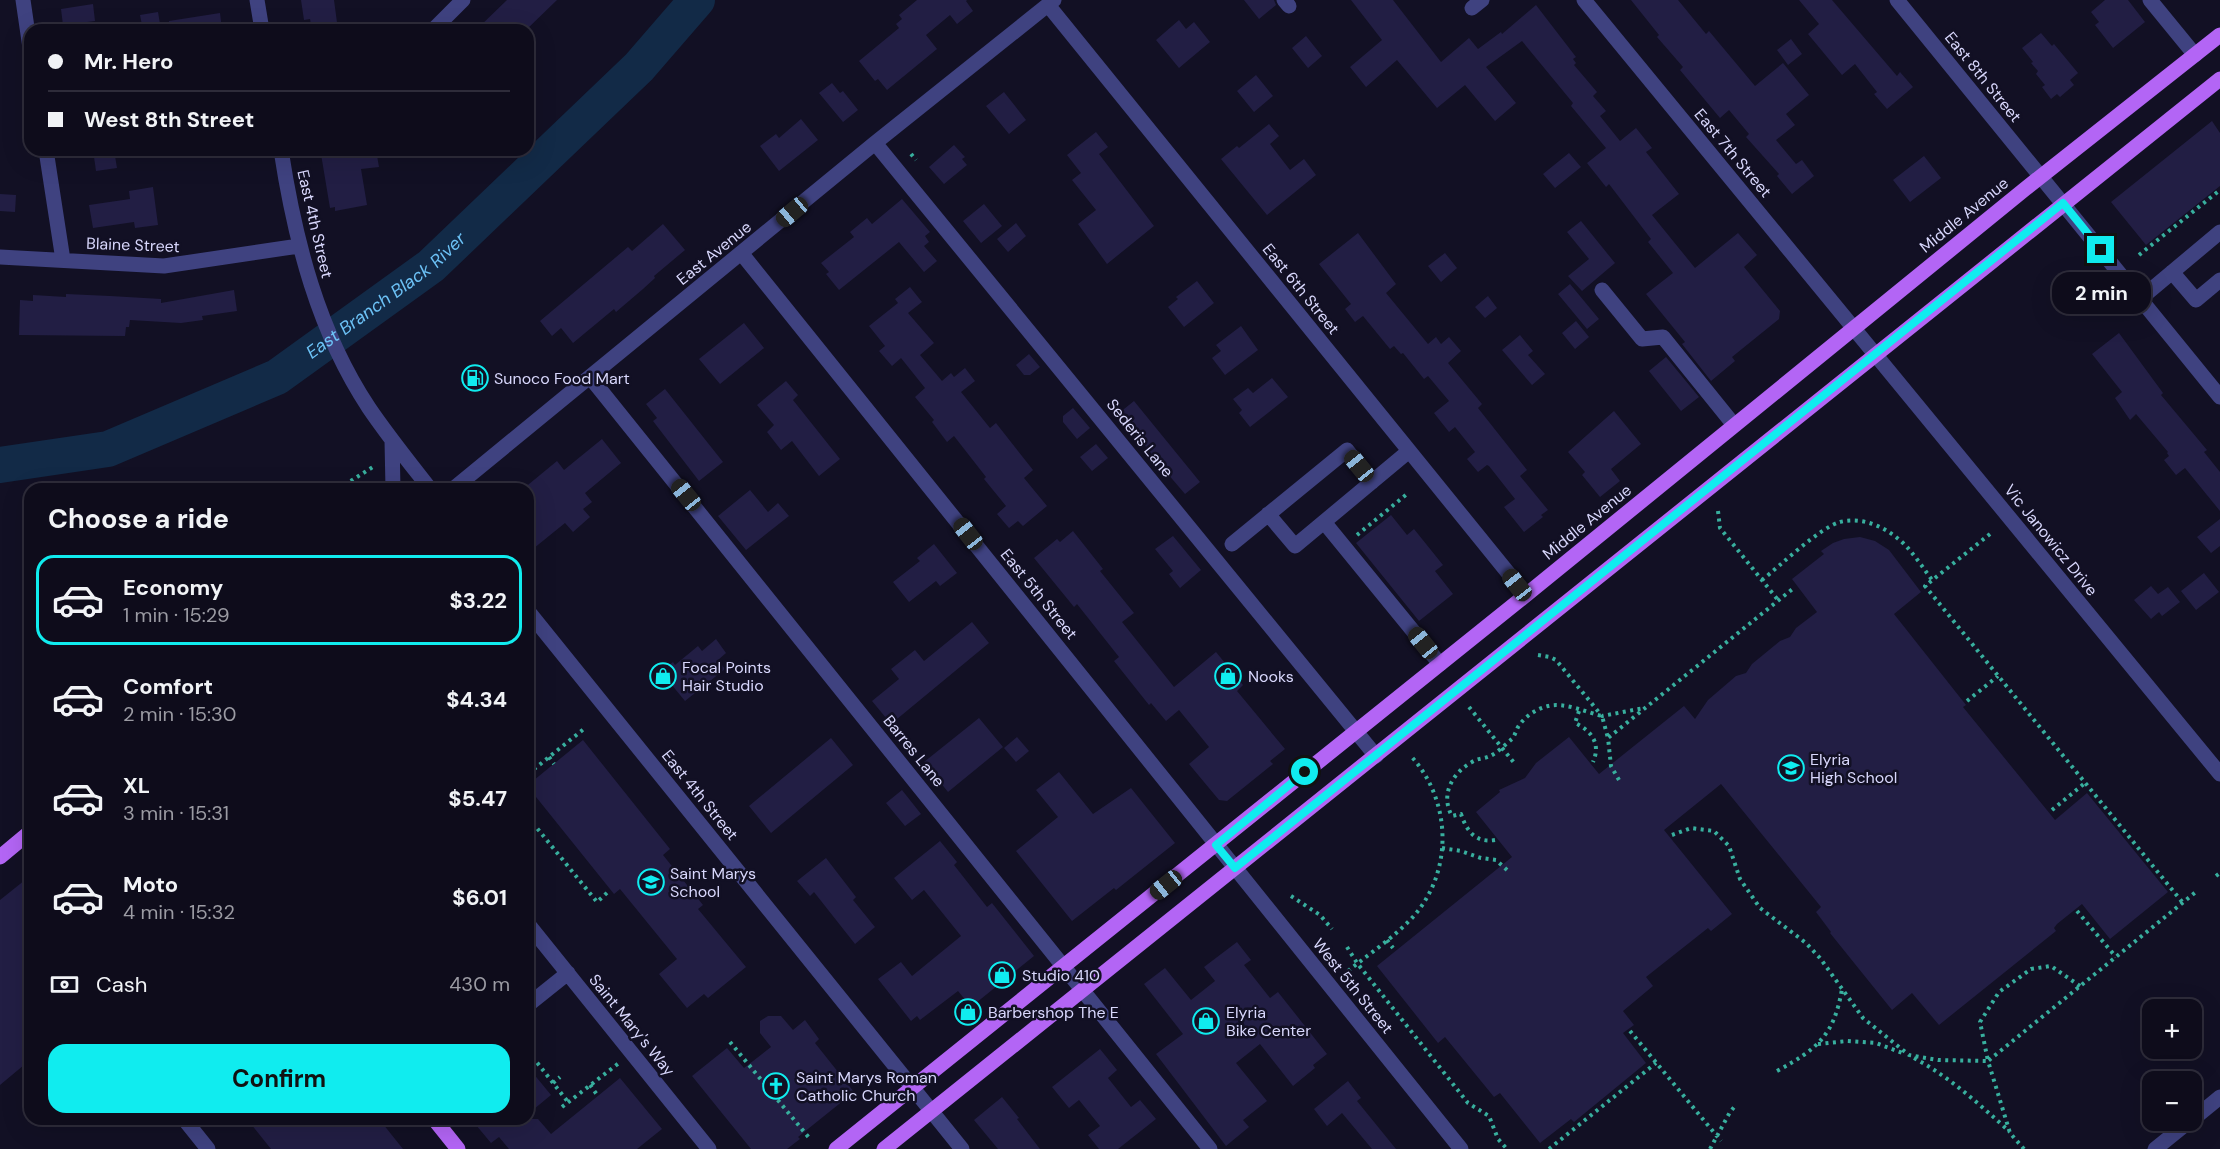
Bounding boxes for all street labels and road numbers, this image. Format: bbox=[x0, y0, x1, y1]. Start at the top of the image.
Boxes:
street label: East 8th Street bbox=[1940, 27, 2026, 127]
street label: East 7th Street bbox=[1690, 104, 1776, 202]
street label: East 4th Street bbox=[292, 168, 338, 280]
street label: Middle Avenue bbox=[1915, 173, 2013, 257]
street label: East Avenue bbox=[672, 216, 756, 290]
street label: Blaine Street bbox=[86, 233, 180, 257]
street label: East 6th Street bbox=[1258, 239, 1344, 339]
street label: Sederis Lane bbox=[1102, 394, 1178, 482]
street label: Middle Avenue bbox=[1538, 480, 1636, 564]
street label: Vic Janowicz Drive bbox=[2000, 480, 2102, 600]
street label: East 5th Street bbox=[996, 544, 1082, 644]
street label: Barres Lane bbox=[879, 711, 949, 791]
street label: East 4th Street bbox=[657, 745, 743, 845]
street label: West 5th Street bbox=[1308, 934, 1398, 1038]
street label: Saint Mary's Way bbox=[584, 970, 680, 1080]

